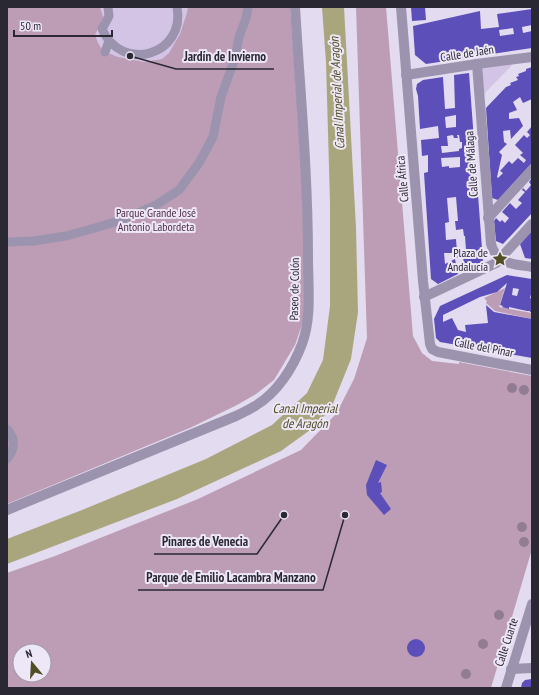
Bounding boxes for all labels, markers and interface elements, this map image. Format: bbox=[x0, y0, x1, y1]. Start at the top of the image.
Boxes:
scale bar bbox=[14, 12, 112, 38]
text: 50 m bbox=[20, 18, 41, 33]
water label: Canal Imperial de Aragón bbox=[325, 35, 348, 150]
street label: Calle de Jaén bbox=[439, 41, 495, 65]
callout: Jardín de Invierno bbox=[176, 44, 274, 69]
text: Jardín de Invierno bbox=[183, 48, 266, 65]
street label: Calle de Málaga bbox=[461, 130, 481, 197]
street label: Calle África bbox=[392, 155, 412, 203]
park label: Parque Grande José Antonio Labordeta bbox=[116, 205, 196, 234]
place label: Plaza de Andalucía bbox=[447, 245, 488, 274]
place icon: Plaza de Andalucía bbox=[491, 250, 509, 268]
street label: Paseo de Colón bbox=[286, 257, 302, 321]
street label: Calle del Pinar bbox=[453, 334, 516, 360]
water label: Canal Imperial de Aragón bbox=[273, 400, 339, 432]
callout: Pinares de Venecia bbox=[154, 529, 257, 554]
text: Pinares de Venecia bbox=[162, 533, 248, 550]
callout: Parque de Emilio Lacambra Manzano bbox=[138, 565, 323, 590]
text: Parque de Emilio Lacambra Manzano bbox=[146, 569, 316, 586]
street label: Calle Cuarte bbox=[491, 616, 521, 668]
north arrow bbox=[12, 643, 52, 683]
text: N bbox=[24, 646, 34, 661]

